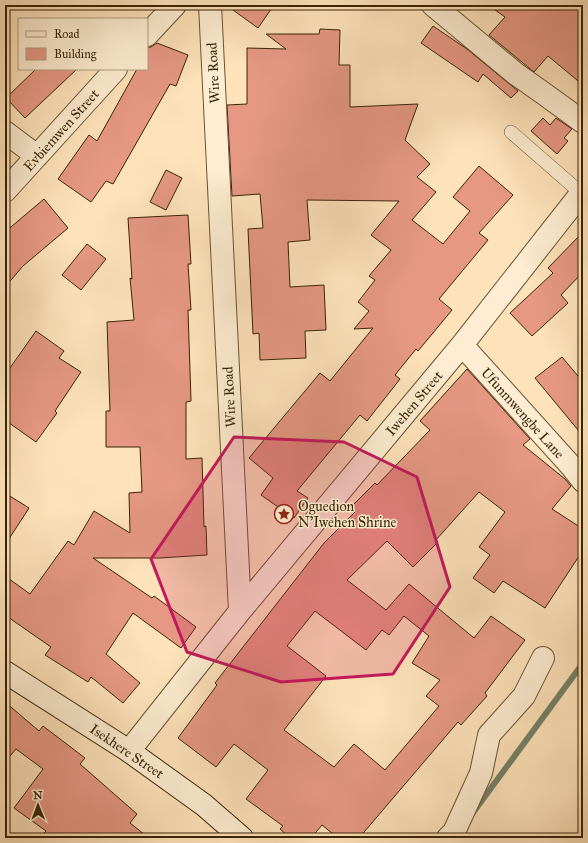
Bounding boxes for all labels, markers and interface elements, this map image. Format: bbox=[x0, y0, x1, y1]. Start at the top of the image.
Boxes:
legend bbox=[18, 18, 148, 70]
text: Road bbox=[54, 27, 80, 41]
street label: Wire Road bbox=[203, 42, 224, 104]
text: Building bbox=[54, 47, 97, 62]
street label: Evbiemwen Street bbox=[20, 86, 103, 175]
street label: Ufunmwengbe Lane bbox=[477, 364, 568, 462]
street label: Wire Road bbox=[219, 366, 240, 428]
street label: Iwehen Street bbox=[382, 367, 446, 439]
place label: Oguedion N'Iwehen Shrine bbox=[298, 498, 397, 531]
place icon: Oguedion N'Iwehen Shrine bbox=[273, 503, 295, 525]
street label: Isekhere Street bbox=[86, 720, 167, 782]
north arrow bbox=[18, 785, 58, 825]
text: N bbox=[33, 789, 43, 802]

